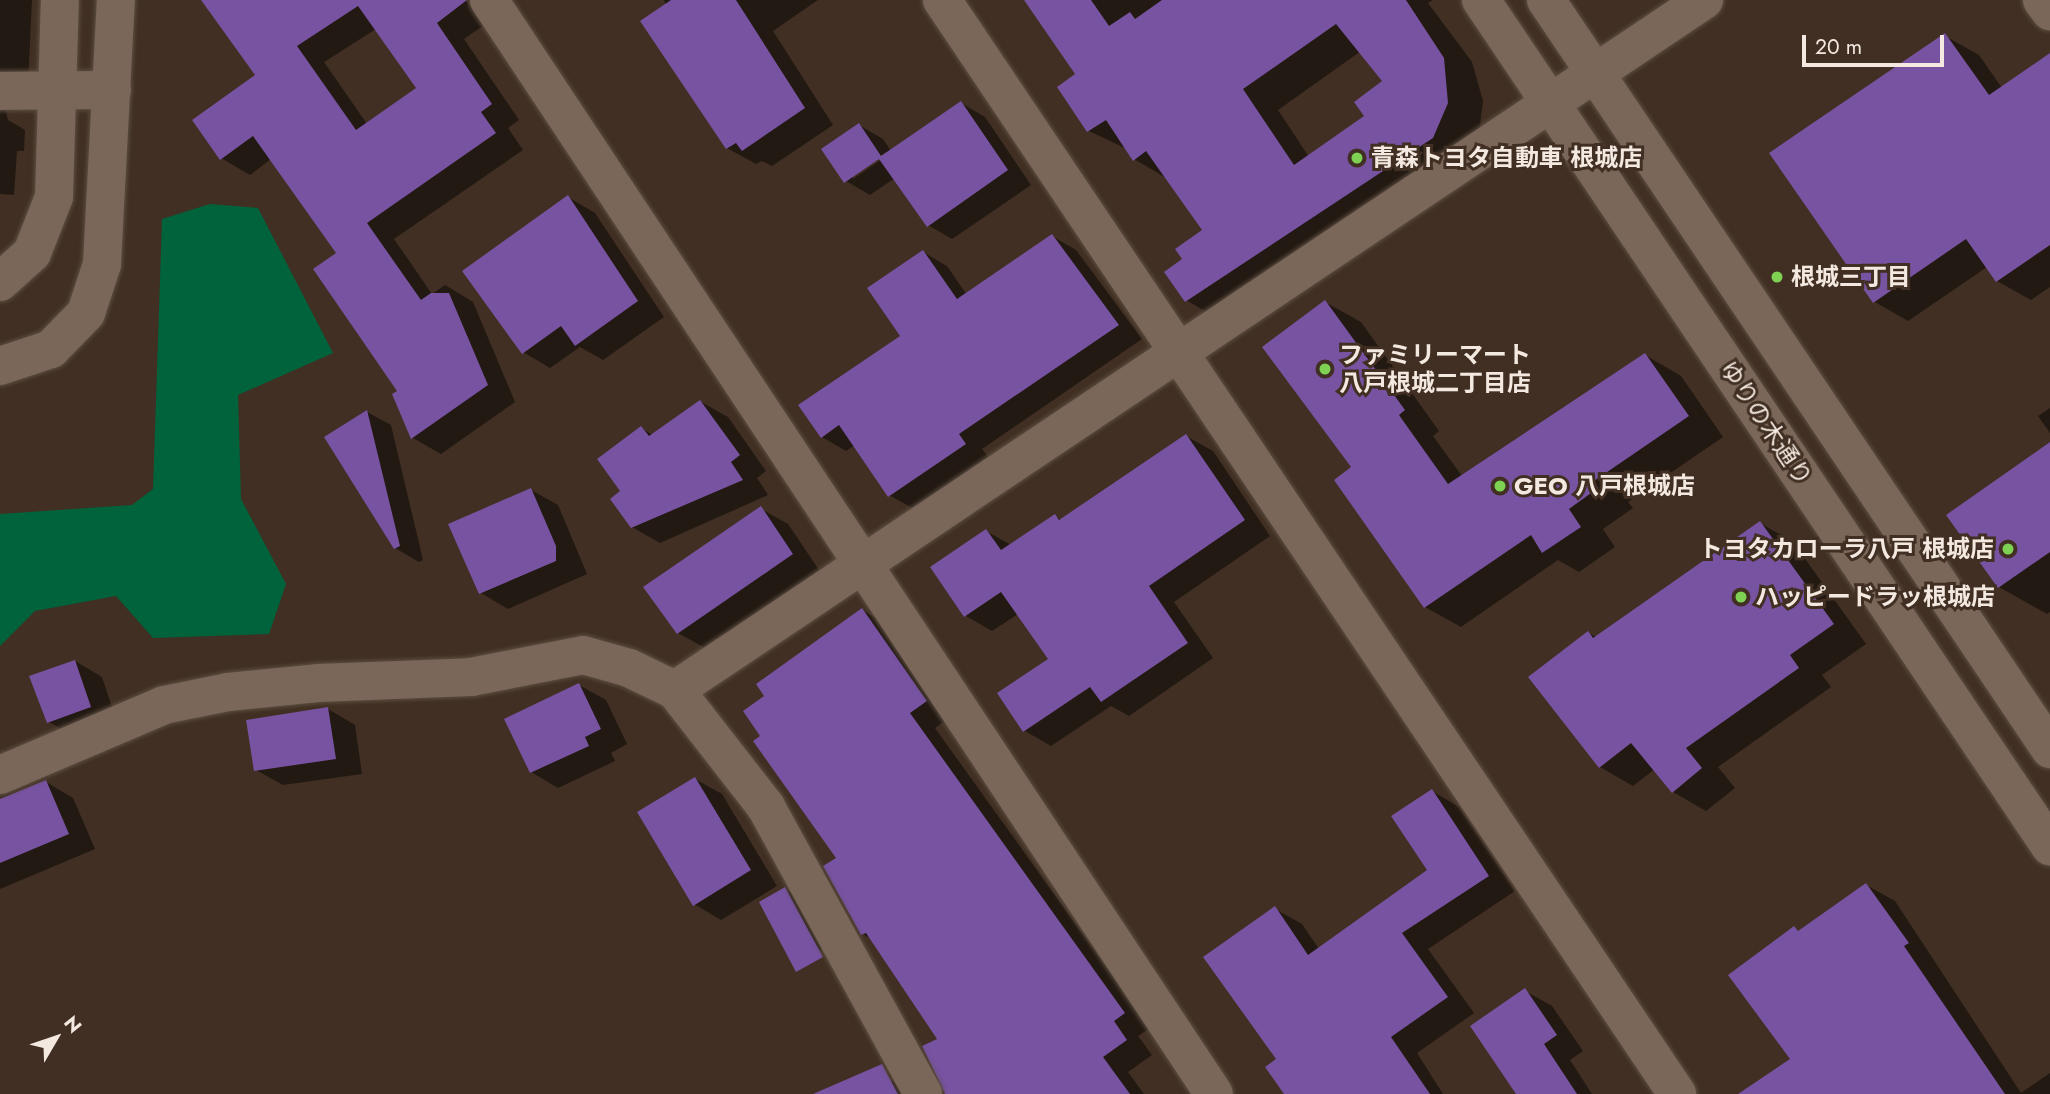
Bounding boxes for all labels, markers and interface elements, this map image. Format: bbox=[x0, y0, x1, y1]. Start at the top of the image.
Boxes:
scale bar bbox=[1805, 21, 1947, 65]
text: 20 m bbox=[1815, 32, 1862, 62]
place label: 青森トヨタ自動車 根城店 bbox=[1371, 144, 1642, 172]
marker: 青森トヨタ自動車 根城店 bbox=[1349, 150, 1365, 166]
place label: 根城三丁目 bbox=[1791, 263, 1911, 291]
marker: 根城三丁目 bbox=[1769, 269, 1785, 285]
place label: ファミリーマート 八戸根城二丁目店 bbox=[1339, 341, 1531, 397]
street label: ゆりの木通り bbox=[1714, 355, 1818, 491]
marker: ファミリーマート 八戸根城二丁目店 bbox=[1317, 361, 1333, 377]
place label: GEO 八戸根城店 bbox=[1514, 472, 1695, 500]
marker: GEO 八戸根城店 bbox=[1492, 478, 1508, 494]
place label: トヨタカローラ八戸 根城店 bbox=[1699, 535, 1994, 563]
marker: トヨタカローラ八戸 根城店 bbox=[2000, 541, 2016, 557]
place label: ハッピードラッ根城店 bbox=[1755, 583, 1995, 611]
marker: ハッピードラッ根城店 bbox=[1733, 589, 1749, 605]
north arrow bbox=[21, 1003, 91, 1073]
text: N bbox=[57, 1010, 88, 1039]

